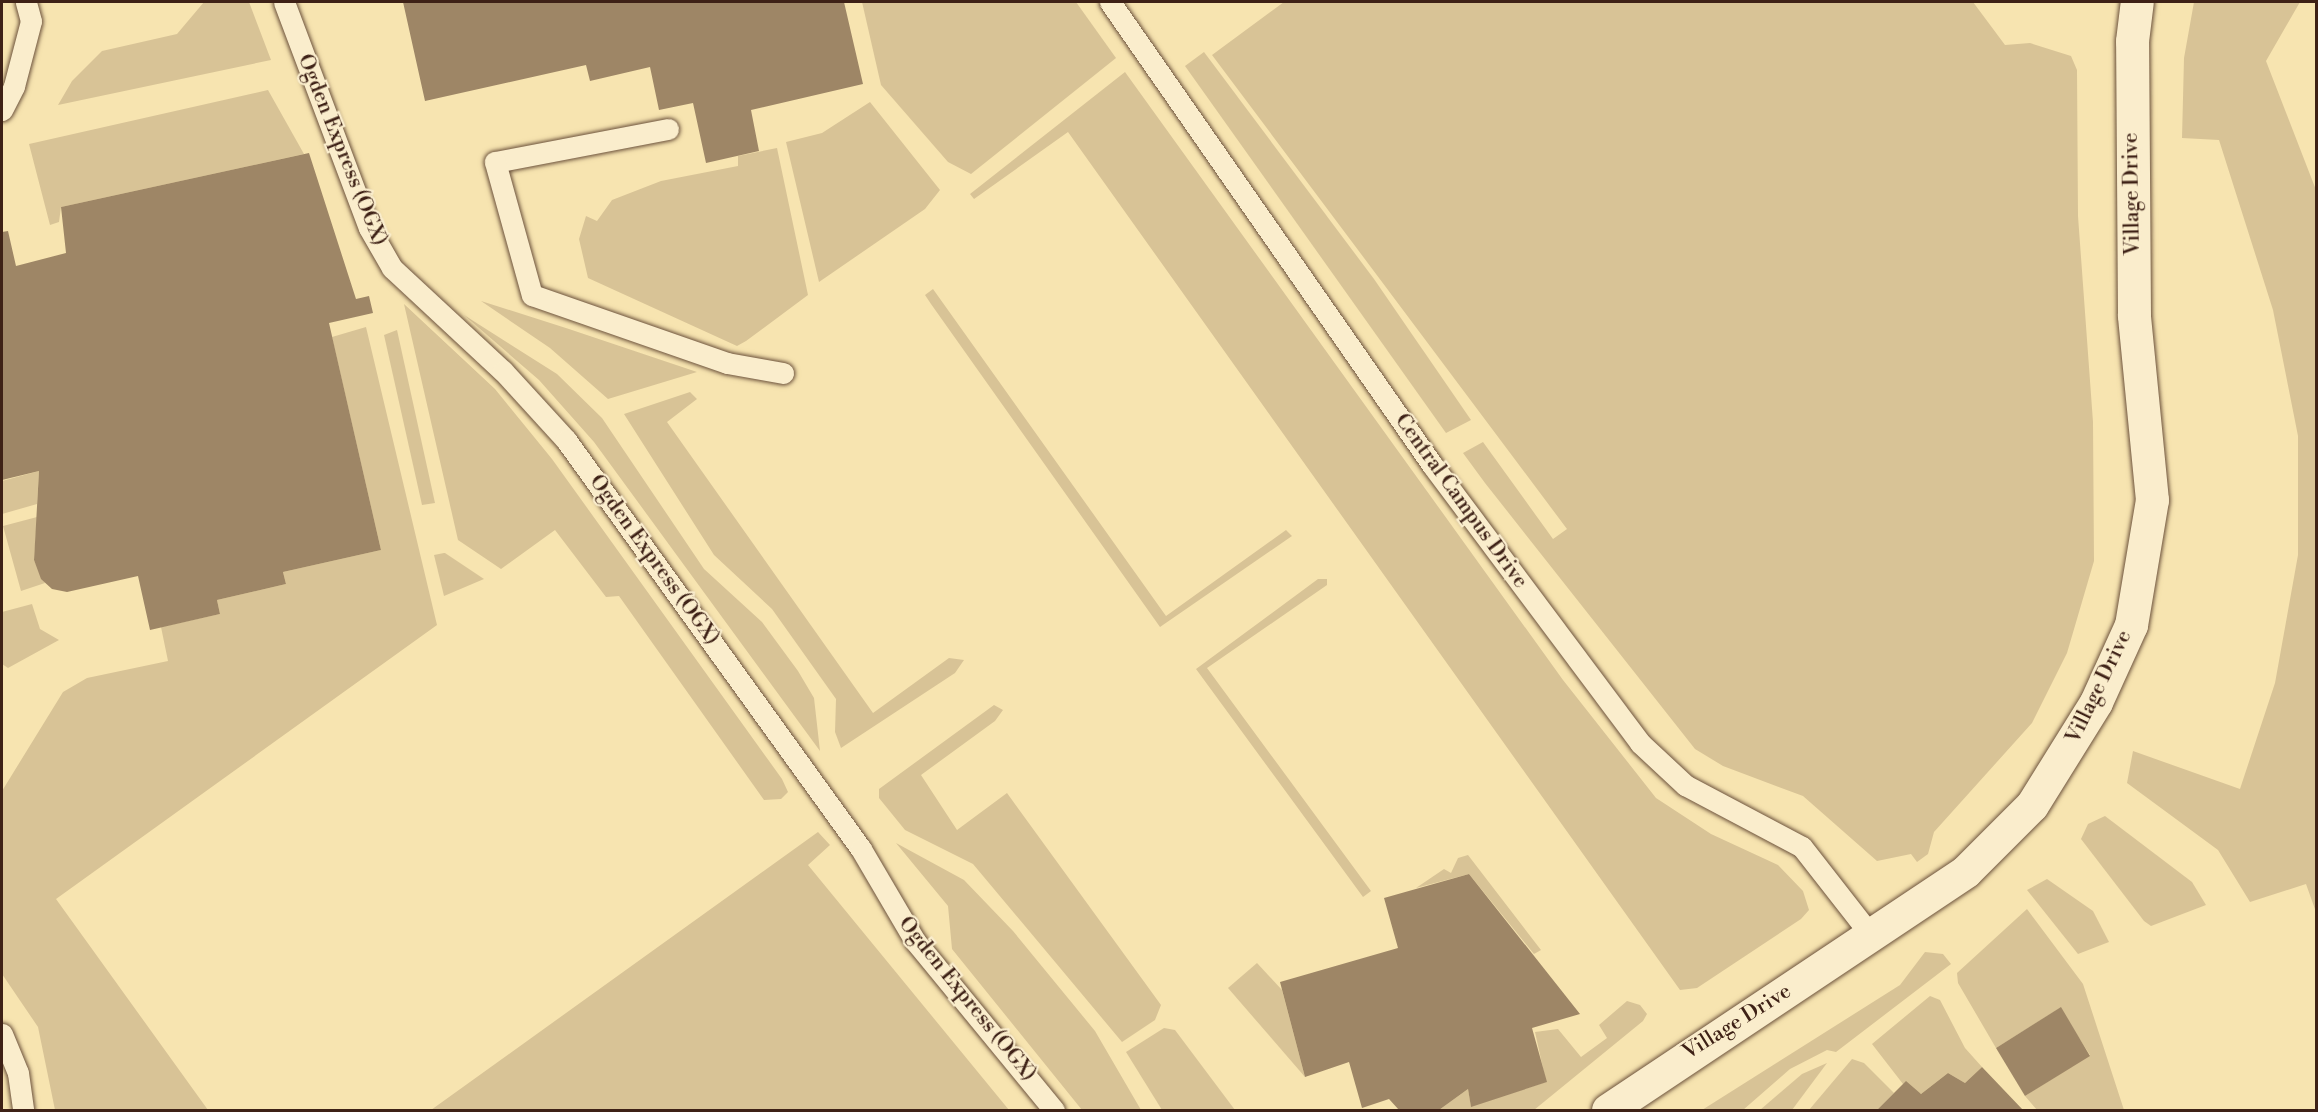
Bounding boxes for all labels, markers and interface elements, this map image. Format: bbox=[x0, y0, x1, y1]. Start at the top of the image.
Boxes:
street label: Ogden Express (OGX) bbox=[292, 50, 392, 250]
street label: Village Drive bbox=[2118, 132, 2146, 256]
street label: Central Campus Drive bbox=[1389, 409, 1533, 593]
street label: Ogden Express (OGX) bbox=[584, 470, 724, 650]
street label: Village Drive bbox=[2061, 626, 2137, 748]
street label: Ogden Express (OGX) bbox=[893, 912, 1041, 1086]
street label: Village Drive bbox=[1678, 979, 1796, 1065]

